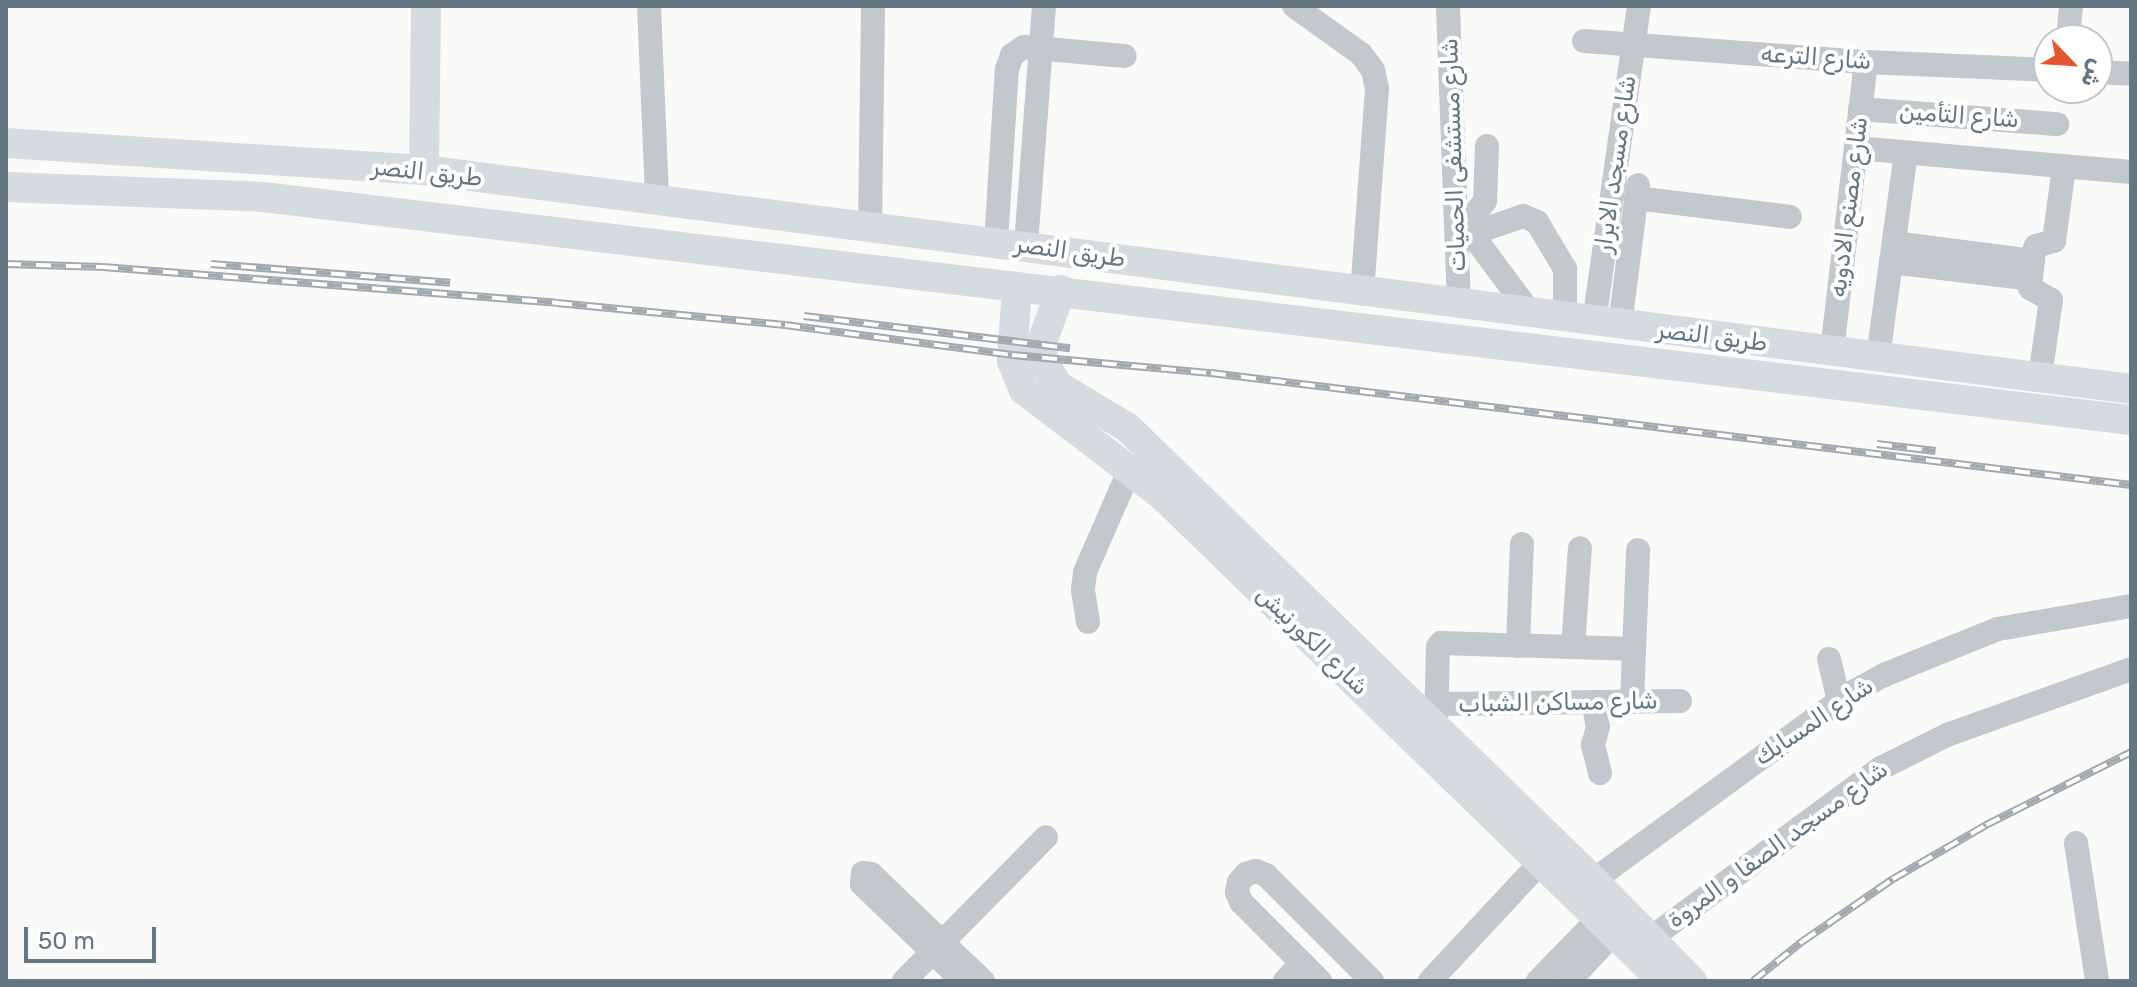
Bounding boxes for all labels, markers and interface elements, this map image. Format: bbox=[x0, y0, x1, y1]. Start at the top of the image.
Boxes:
north arrow bbox=[2033, 24, 2113, 104]
street label: شارع مستشفى الحميات bbox=[1436, 38, 1472, 272]
street label: شارع الترعه bbox=[1760, 40, 1872, 76]
text: ش bbox=[2075, 55, 2112, 92]
street label: شارع مسجد الابرار bbox=[1589, 74, 1643, 254]
street label: شارع التأمين bbox=[1898, 97, 2020, 135]
street label: شارع مصنع الادويه bbox=[1824, 115, 1874, 299]
street label: طريق النصر bbox=[370, 153, 484, 193]
street label: طريق النصر bbox=[1013, 230, 1127, 274]
street label: طريق النصر bbox=[1655, 316, 1769, 358]
street label: شارع الكورنيش bbox=[1250, 580, 1374, 702]
street label: شارع المسابك bbox=[1749, 672, 1879, 772]
street label: شارع مساكن الشباب bbox=[1458, 687, 1658, 719]
street label: شارع مسجد الصفا و المروة bbox=[1662, 755, 1894, 935]
scale bar bbox=[28, 911, 160, 961]
text: 50 m bbox=[38, 927, 95, 955]

